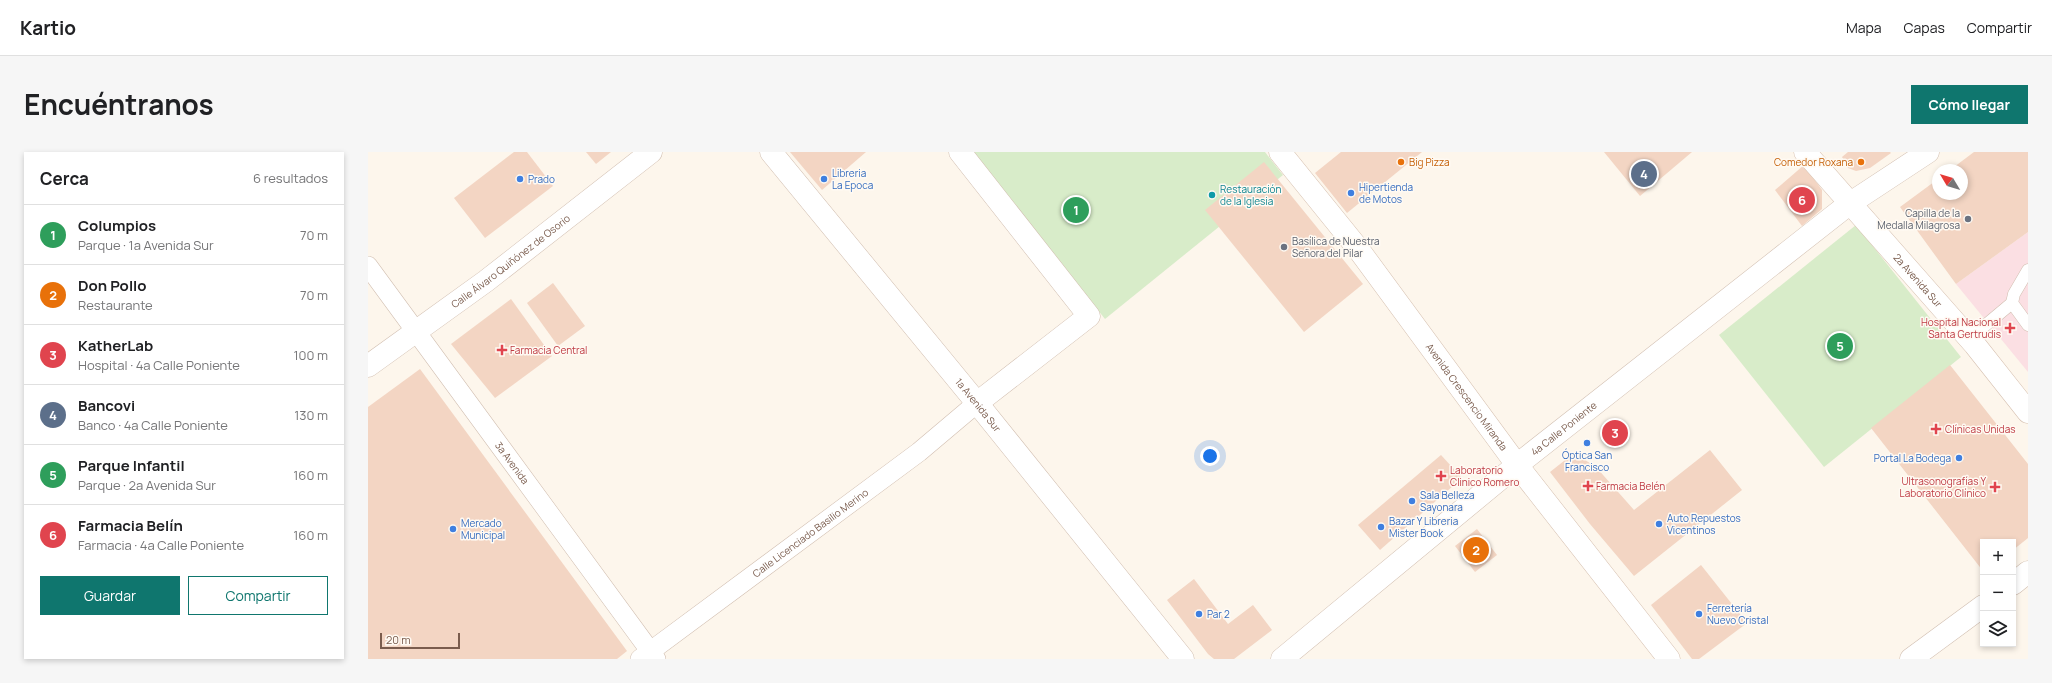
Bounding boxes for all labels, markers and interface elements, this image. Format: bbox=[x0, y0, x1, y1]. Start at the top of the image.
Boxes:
text: Kartio bbox=[20, 15, 76, 41]
text: Mapa bbox=[1846, 18, 1882, 37]
text: Capas bbox=[1904, 18, 1945, 37]
text: Compartir bbox=[1967, 18, 2032, 37]
text: Encuéntranos bbox=[24, 85, 214, 123]
button: Cómo llegar bbox=[1911, 85, 2028, 124]
place label: Big Pizza bbox=[1409, 155, 1450, 169]
place label: Comedor Roxana bbox=[1774, 155, 1853, 169]
marker: Big Pizza bbox=[1396, 157, 1406, 167]
marker: Comedor Roxana bbox=[1856, 157, 1866, 167]
pin: 4 bbox=[1631, 159, 1657, 189]
north arrow bbox=[1932, 164, 1968, 200]
place label: Libreria La Epoca bbox=[832, 166, 873, 192]
text: Cerca bbox=[40, 167, 89, 190]
text: 6 resultados bbox=[253, 169, 328, 187]
place label: Prado bbox=[528, 172, 555, 186]
marker: Prado bbox=[515, 174, 525, 184]
marker: Libreria La Epoca bbox=[819, 174, 829, 184]
place label: Hipertienda de Motos bbox=[1359, 180, 1413, 206]
place label: Restauración de la Iglesia bbox=[1220, 182, 1281, 208]
pin: 6 bbox=[1789, 185, 1815, 215]
marker: Hipertienda de Motos bbox=[1346, 188, 1356, 198]
marker: Restauración de la Iglesia bbox=[1207, 190, 1217, 200]
pin: 1 bbox=[1063, 195, 1089, 225]
place label: Capilla de la Medalla Milagrosa bbox=[1877, 206, 1960, 232]
street label: Calle Álvaro Quiñónez de Osorio bbox=[448, 211, 573, 311]
marker: Capilla de la Medalla Milagrosa bbox=[1963, 214, 1973, 224]
text: Columpios bbox=[78, 215, 156, 236]
text: 1 bbox=[50, 226, 56, 244]
text: 70 m bbox=[300, 226, 328, 244]
place label: Basílica de Nuestra Señora del Pilar bbox=[1292, 234, 1380, 260]
text: Parque · 1a Avenida Sur bbox=[78, 236, 214, 254]
marker: Basílica de Nuestra Señora del Pilar bbox=[1279, 242, 1289, 252]
street label: 2a Avenida Sur bbox=[1891, 250, 1946, 311]
text: Don Pollo bbox=[78, 275, 147, 296]
text: 2 bbox=[49, 286, 57, 304]
text: 70 m bbox=[300, 286, 328, 304]
text: Restaurante bbox=[78, 296, 153, 314]
place label: Hospital Nacional Santa Gertrudis bbox=[1921, 315, 2001, 341]
marker: Hospital Nacional Santa Gertrudis bbox=[2004, 322, 2016, 334]
pin: 5 bbox=[1827, 331, 1853, 361]
text: KatherLab bbox=[78, 335, 153, 356]
street label: Avenida Crescencio Miranda bbox=[1423, 340, 1511, 453]
place label: Farmacia Central bbox=[510, 343, 587, 357]
marker: Farmacia Central bbox=[497, 345, 507, 355]
text: 3 bbox=[49, 346, 57, 364]
text: 100 m bbox=[293, 346, 328, 364]
text: Hospital · 4a Calle Poniente bbox=[78, 356, 240, 374]
street label: 1a Avenida Sur bbox=[952, 375, 1005, 435]
text: Bancovi bbox=[78, 395, 135, 416]
street label: 4a Calle Poniente bbox=[1528, 398, 1600, 459]
text: 4 bbox=[49, 406, 57, 424]
text: 130 m bbox=[294, 406, 328, 424]
text: Banco · 4a Calle Poniente bbox=[78, 416, 228, 434]
pin: 3 bbox=[1602, 418, 1628, 448]
place label: Clínicas Unidas bbox=[1945, 422, 2015, 436]
marker: Clínicas Unidas bbox=[1930, 423, 1942, 435]
marker: Óptica San Francisco bbox=[1582, 438, 1592, 448]
street label: 3a Avenida bbox=[492, 439, 532, 487]
your location bbox=[1200, 446, 1220, 466]
place label: Óptica San Francisco bbox=[1562, 448, 1612, 474]
place label: Portal La Bodega bbox=[1874, 451, 1951, 465]
marker: Portal La Bodega bbox=[1954, 453, 1964, 463]
text: Parque Infantil bbox=[78, 455, 185, 476]
place label: Laboratorio Clinico Romero bbox=[1450, 463, 1519, 489]
text: 5 bbox=[49, 466, 57, 484]
text: 160 m bbox=[293, 466, 328, 484]
marker: Laboratorio Clinico Romero bbox=[1435, 470, 1447, 482]
place label: Ultrasonografías Y Laboratorio Clínico bbox=[1900, 474, 1986, 500]
text: Parque · 2a Avenida Sur bbox=[78, 476, 216, 494]
place label: Farmacia Belén bbox=[1596, 479, 1665, 493]
marker: Farmacia Belén bbox=[1583, 481, 1593, 491]
marker: Ultrasonografías Y Laboratorio Clínico bbox=[1989, 481, 2001, 493]
street label: Calle Licenciado Basilio Merino bbox=[749, 485, 871, 580]
place label: Sala Belleza Sayonara bbox=[1420, 488, 1475, 514]
marker: Sala Belleza Sayonara bbox=[1407, 496, 1417, 506]
place label: Auto Repuestos Vicentinos bbox=[1667, 511, 1741, 537]
place label: Bazar Y Libreria Mister Book bbox=[1389, 514, 1458, 540]
text: Farmacia Belín bbox=[78, 515, 183, 536]
place label: Mercado Municipal bbox=[461, 516, 505, 542]
marker: Auto Repuestos Vicentinos bbox=[1654, 519, 1664, 529]
marker: Bazar Y Libreria Mister Book bbox=[1376, 522, 1386, 532]
marker: Mercado Municipal bbox=[448, 524, 458, 534]
text: 6 bbox=[49, 526, 57, 544]
text: 160 m bbox=[293, 526, 328, 544]
pin: 2 bbox=[1463, 535, 1489, 565]
text: Farmacia · 4a Calle Poniente bbox=[78, 536, 244, 554]
map controls bbox=[1980, 539, 2016, 647]
button: + bbox=[1980, 539, 2016, 575]
button: − bbox=[1980, 575, 2016, 611]
button: Guardar bbox=[40, 576, 180, 615]
button: Compartir bbox=[188, 576, 328, 615]
place label: Ferretería Nuevo Cristal bbox=[1707, 601, 1768, 627]
place label: Par 2 bbox=[1207, 607, 1230, 621]
marker: Par 2 bbox=[1194, 609, 1204, 619]
marker: Ferretería Nuevo Cristal bbox=[1694, 609, 1704, 619]
button: layers bbox=[1980, 611, 2016, 647]
scale bar bbox=[380, 631, 460, 650]
text: 20 m bbox=[386, 632, 411, 647]

